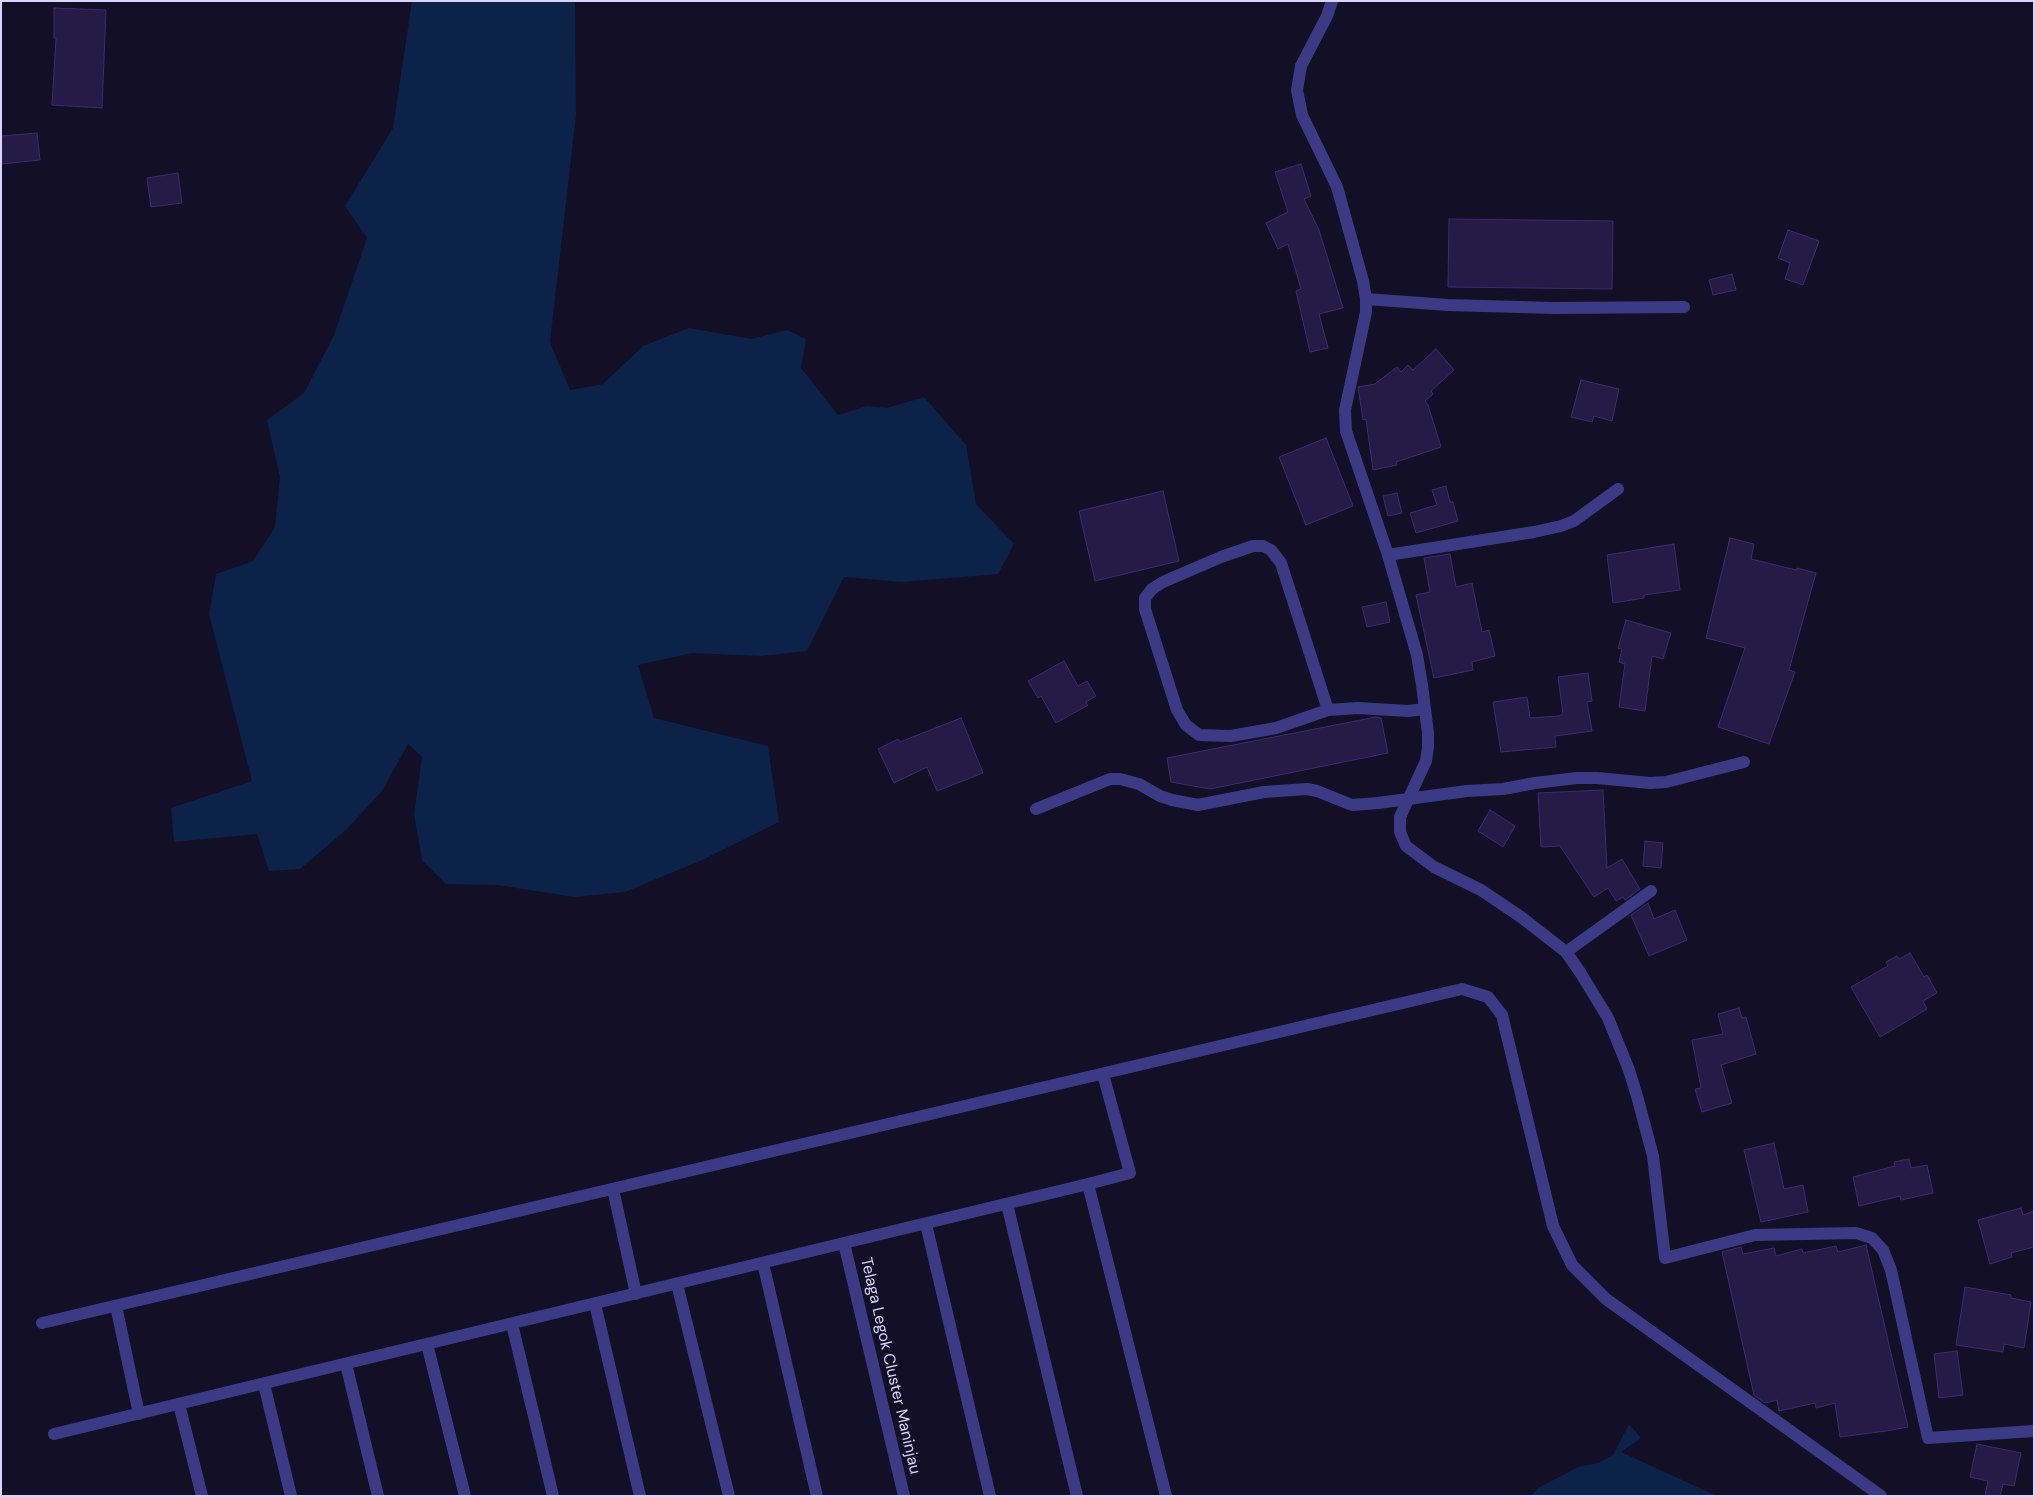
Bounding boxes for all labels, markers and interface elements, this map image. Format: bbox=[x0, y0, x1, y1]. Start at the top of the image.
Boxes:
street label: Telaga Legok Cluster Maninjau bbox=[856, 1256, 924, 1476]

